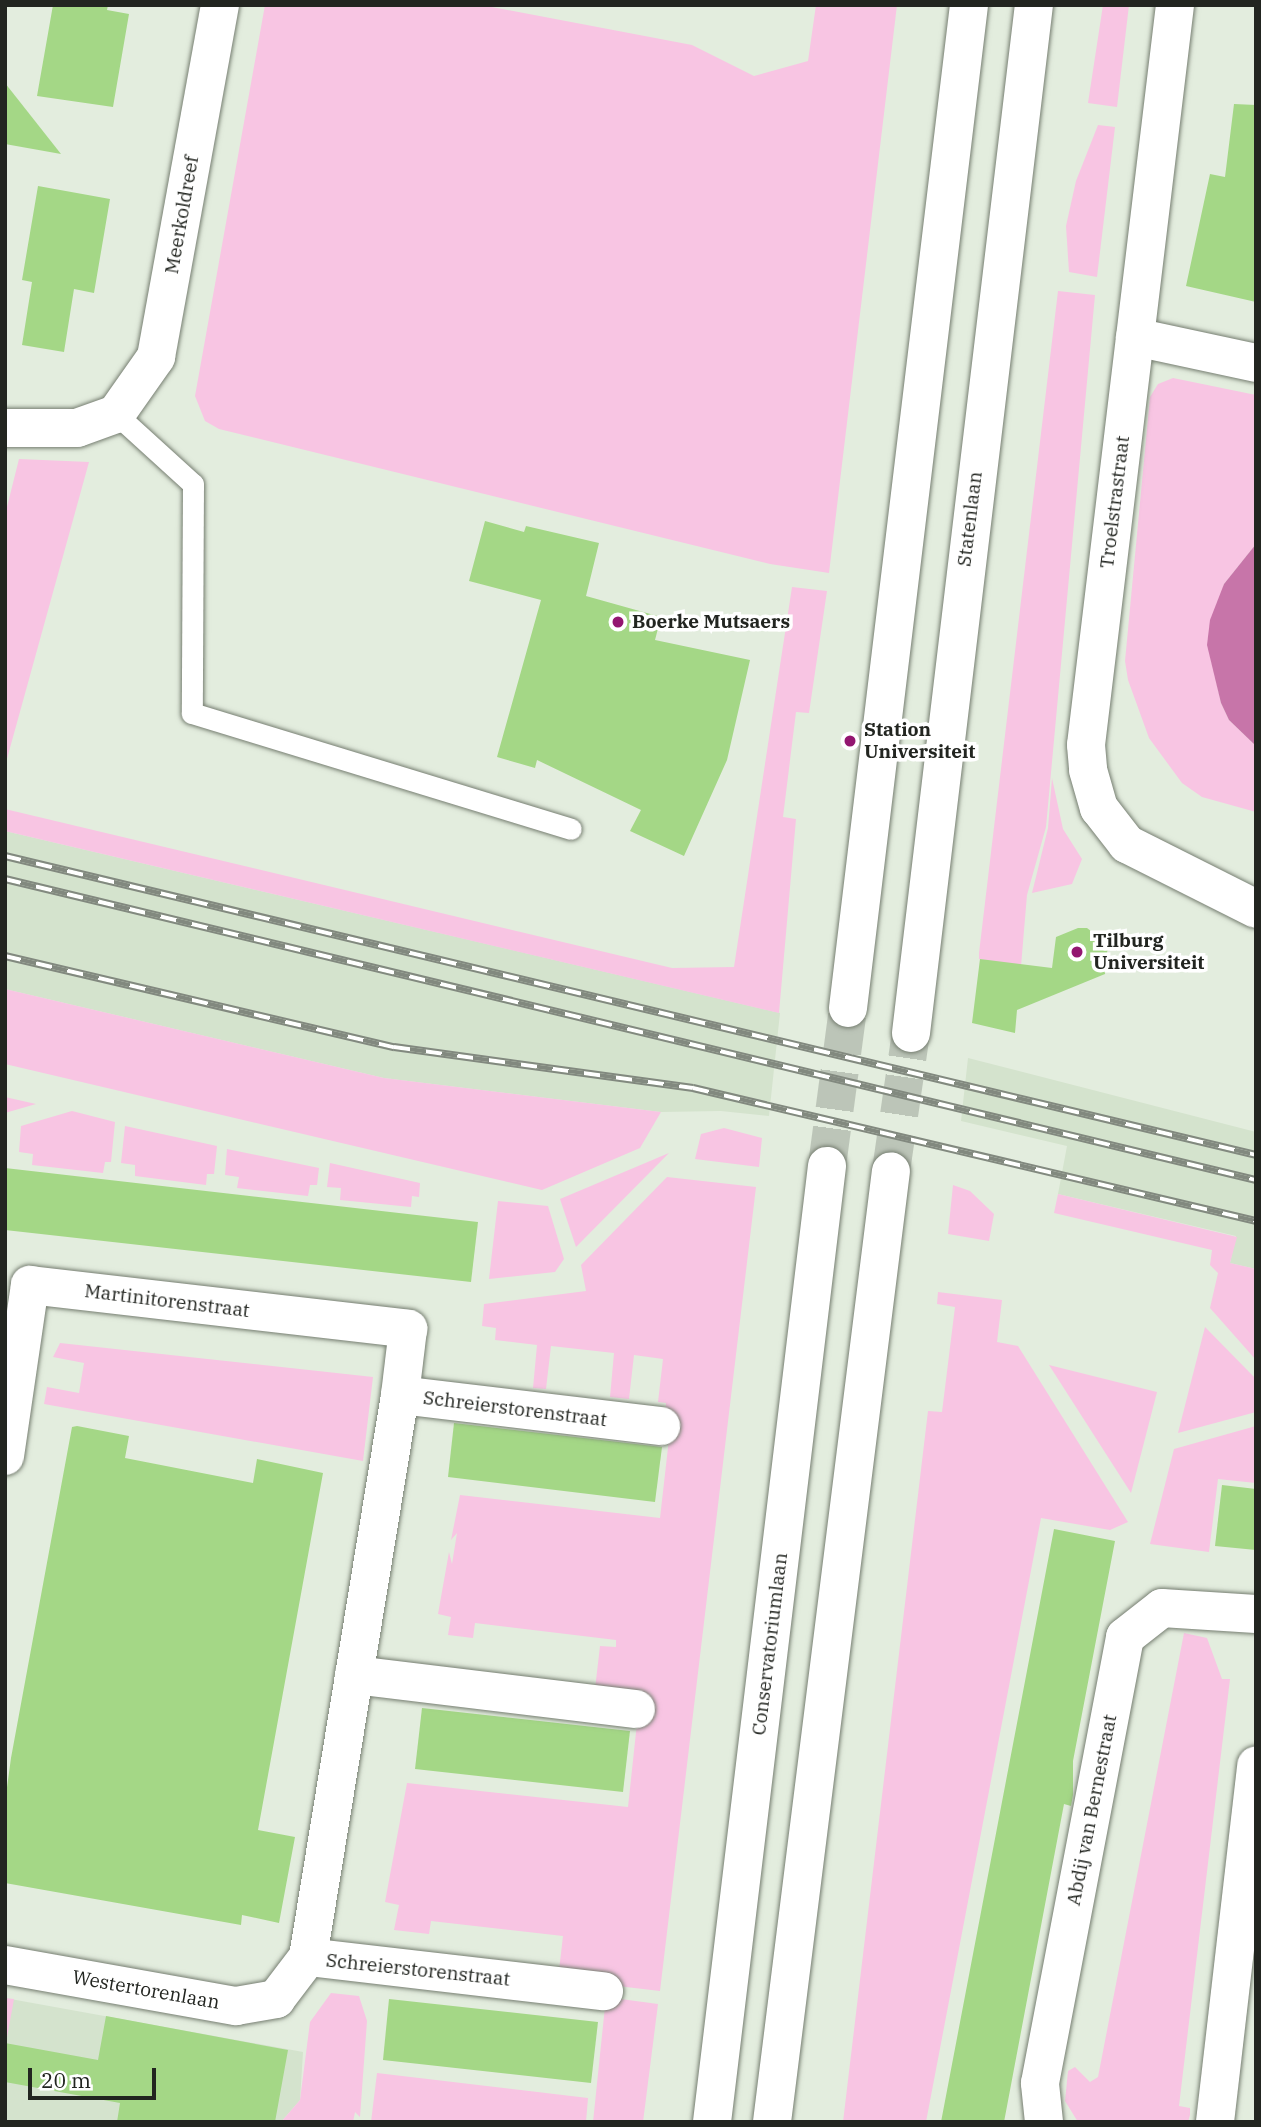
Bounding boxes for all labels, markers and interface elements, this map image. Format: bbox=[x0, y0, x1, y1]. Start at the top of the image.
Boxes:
street label: Meerkoldreef bbox=[160, 154, 204, 276]
street label: Troelstrastraat bbox=[1096, 434, 1134, 570]
street label: Statenlaan bbox=[953, 470, 987, 568]
place label: Boerke Mutsaers bbox=[632, 611, 790, 633]
marker: Boerke Mutsaers bbox=[610, 614, 626, 630]
place label: Station Universiteit bbox=[864, 719, 975, 763]
marker: Station Universiteit bbox=[842, 733, 858, 749]
place label: Tilburg Universiteit bbox=[1093, 930, 1204, 974]
marker: Tilburg Universiteit bbox=[1067, 942, 1087, 962]
street label: Martinitorenstraat bbox=[83, 1280, 251, 1322]
street label: Schreierstorenstraat bbox=[422, 1386, 608, 1432]
street label: Conservatoriumlaan bbox=[747, 1551, 793, 1737]
street label: Abdij van Bernestraat bbox=[1062, 1712, 1122, 1908]
street label: Schreierstorenstraat bbox=[325, 1949, 511, 1991]
street label: Westertorenlaan bbox=[71, 1966, 221, 2014]
scale bar bbox=[32, 2054, 159, 2098]
text: 20 m bbox=[41, 2066, 91, 2094]

